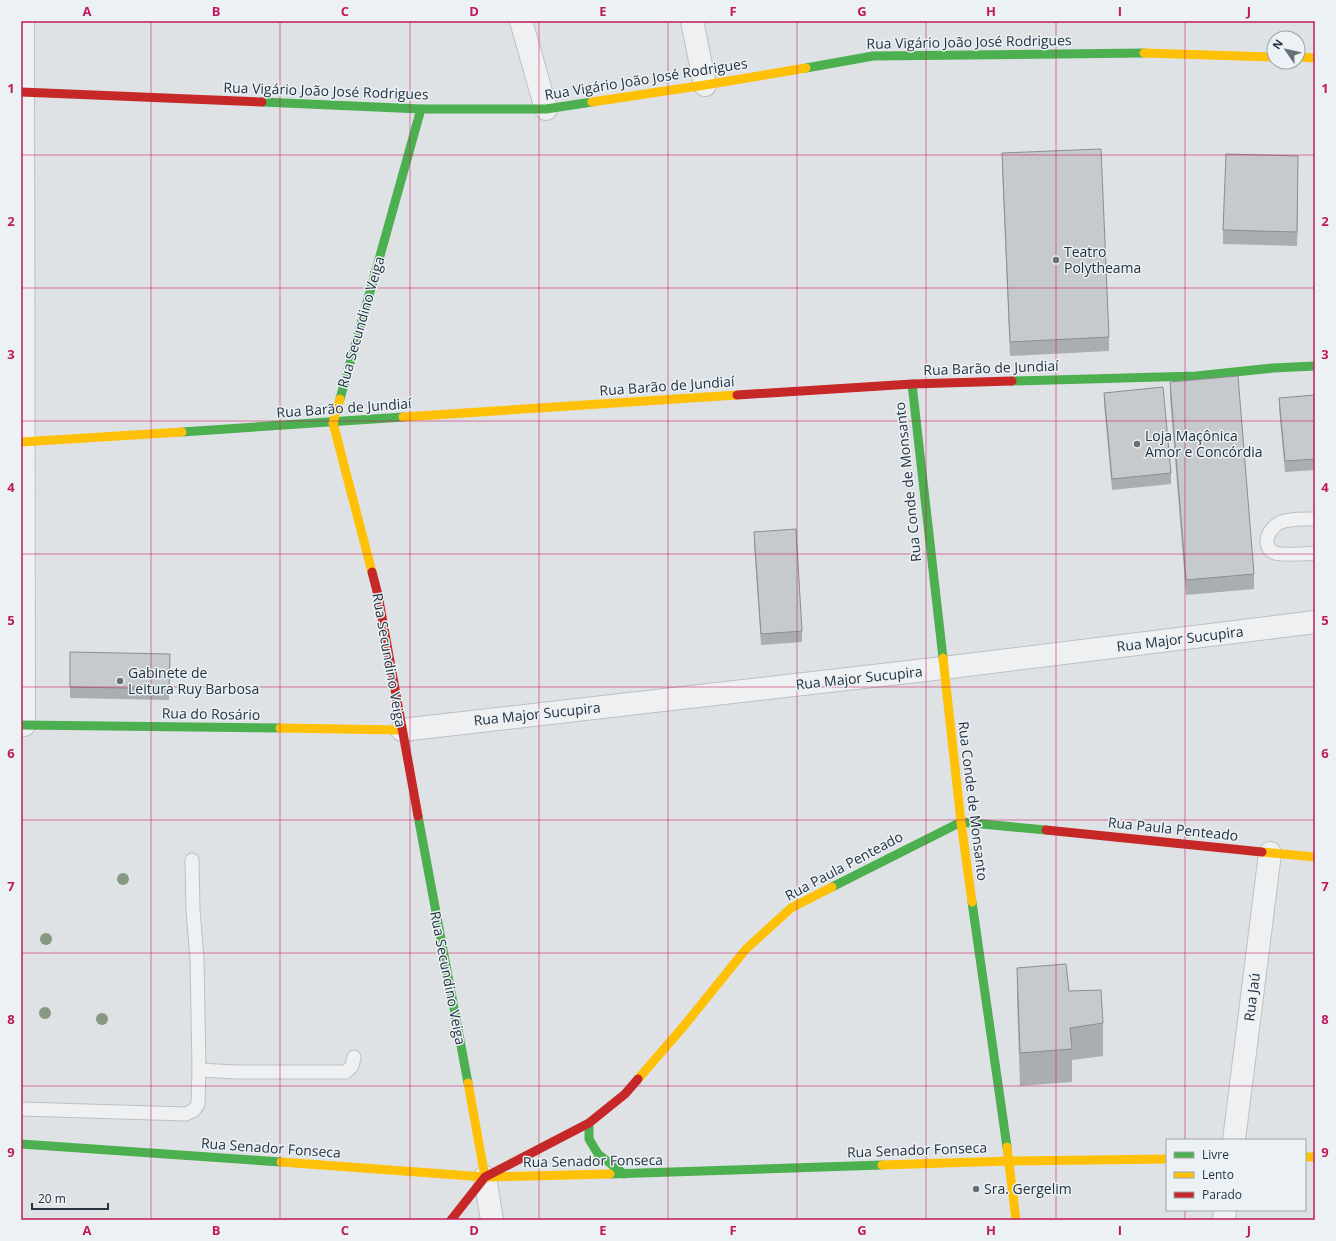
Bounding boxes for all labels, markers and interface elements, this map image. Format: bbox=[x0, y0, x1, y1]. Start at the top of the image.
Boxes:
text: A bbox=[83, 2, 92, 20]
text: B bbox=[212, 2, 221, 20]
text: C bbox=[341, 2, 349, 20]
text: D bbox=[469, 2, 479, 20]
text: E bbox=[599, 2, 607, 20]
text: F bbox=[729, 2, 737, 20]
text: G bbox=[857, 2, 867, 20]
text: H bbox=[986, 2, 996, 20]
text: I bbox=[1118, 2, 1122, 20]
text: J bbox=[1246, 2, 1251, 20]
street label: Rua Vigário João José Rodrigues bbox=[866, 30, 1072, 53]
north arrow bbox=[1266, 30, 1306, 70]
text: N bbox=[1269, 36, 1286, 52]
street label: Rua Vigário João José Rodrigues bbox=[543, 53, 749, 104]
street label: Rua Vigário João José Rodrigues bbox=[223, 77, 429, 104]
text: 1 bbox=[7, 79, 15, 97]
text: 1 bbox=[1321, 79, 1329, 97]
text: 2 bbox=[7, 212, 15, 230]
text: 2 bbox=[1321, 212, 1329, 230]
place label: Teatro Polytheama bbox=[1064, 242, 1141, 277]
street label: Rua Secundino Veiga bbox=[333, 254, 388, 390]
marker: Teatro Polytheama bbox=[1051, 255, 1061, 265]
text: 3 bbox=[7, 345, 15, 363]
text: 3 bbox=[1321, 345, 1329, 363]
street label: Rua Barão de Jundiaí bbox=[923, 356, 1059, 379]
street label: Rua Barão de Jundiaí bbox=[599, 371, 736, 400]
street label: Rua Barão de Jundiaí bbox=[276, 393, 413, 422]
street label: Rua Conde de Monsanto bbox=[890, 401, 925, 563]
place label: Loja Maçônica Amor e Concórdia bbox=[1145, 426, 1263, 461]
marker: Loja Maçônica Amor e Concórdia bbox=[1132, 439, 1142, 449]
text: 4 bbox=[7, 478, 15, 496]
text: 4 bbox=[1321, 478, 1329, 496]
street label: Rua Secundino Veiga bbox=[368, 591, 411, 728]
text: 5 bbox=[7, 611, 15, 629]
text: 5 bbox=[1321, 611, 1329, 629]
street label: Rua Major Sucupira bbox=[1116, 621, 1244, 656]
street label: Rua Major Sucupira bbox=[795, 661, 923, 694]
place label: Gabinete de Leitura Ruy Barbosa bbox=[128, 663, 259, 698]
marker: Gabinete de Leitura Ruy Barbosa bbox=[115, 676, 125, 686]
street label: Rua Major Sucupira bbox=[473, 697, 601, 730]
street label: Rua do Rosário bbox=[162, 703, 260, 724]
street label: Rua Conde de Monsanto bbox=[954, 720, 993, 882]
text: 6 bbox=[7, 744, 15, 762]
text: 6 bbox=[1321, 744, 1329, 762]
street label: Rua Paula Penteado bbox=[1107, 812, 1239, 845]
street label: Rua Paula Penteado bbox=[782, 826, 906, 905]
text: 7 bbox=[7, 877, 15, 895]
text: 7 bbox=[1321, 877, 1329, 895]
street label: Rua Secundino Veiga bbox=[426, 909, 471, 1046]
street label: Rua Jaú bbox=[1239, 972, 1264, 1022]
text: 8 bbox=[7, 1010, 15, 1028]
text: 8 bbox=[1321, 1010, 1329, 1028]
street label: Rua Senador Fonseca bbox=[200, 1133, 342, 1162]
street label: Rua Senador Fonseca bbox=[847, 1138, 987, 1161]
legend bbox=[1166, 1139, 1306, 1211]
text: 9 bbox=[7, 1143, 15, 1161]
text: 9 bbox=[1321, 1143, 1329, 1161]
text: Livre bbox=[1202, 1146, 1229, 1163]
street label: Rua Senador Fonseca bbox=[523, 1150, 663, 1171]
text: Lento bbox=[1202, 1166, 1234, 1183]
place label: Sra. Gergelim bbox=[984, 1179, 1072, 1198]
marker: Sra. Gergelim bbox=[971, 1184, 981, 1194]
scale bar bbox=[32, 1185, 108, 1211]
text: Parado bbox=[1202, 1186, 1242, 1203]
text: 20 m bbox=[38, 1190, 66, 1207]
text: A bbox=[83, 1221, 92, 1239]
text: B bbox=[212, 1221, 221, 1239]
text: C bbox=[341, 1221, 349, 1239]
text: D bbox=[469, 1221, 479, 1239]
text: E bbox=[599, 1221, 607, 1239]
text: F bbox=[729, 1221, 737, 1239]
text: G bbox=[857, 1221, 867, 1239]
text: H bbox=[986, 1221, 996, 1239]
text: I bbox=[1118, 1221, 1122, 1239]
text: J bbox=[1246, 1221, 1251, 1239]

